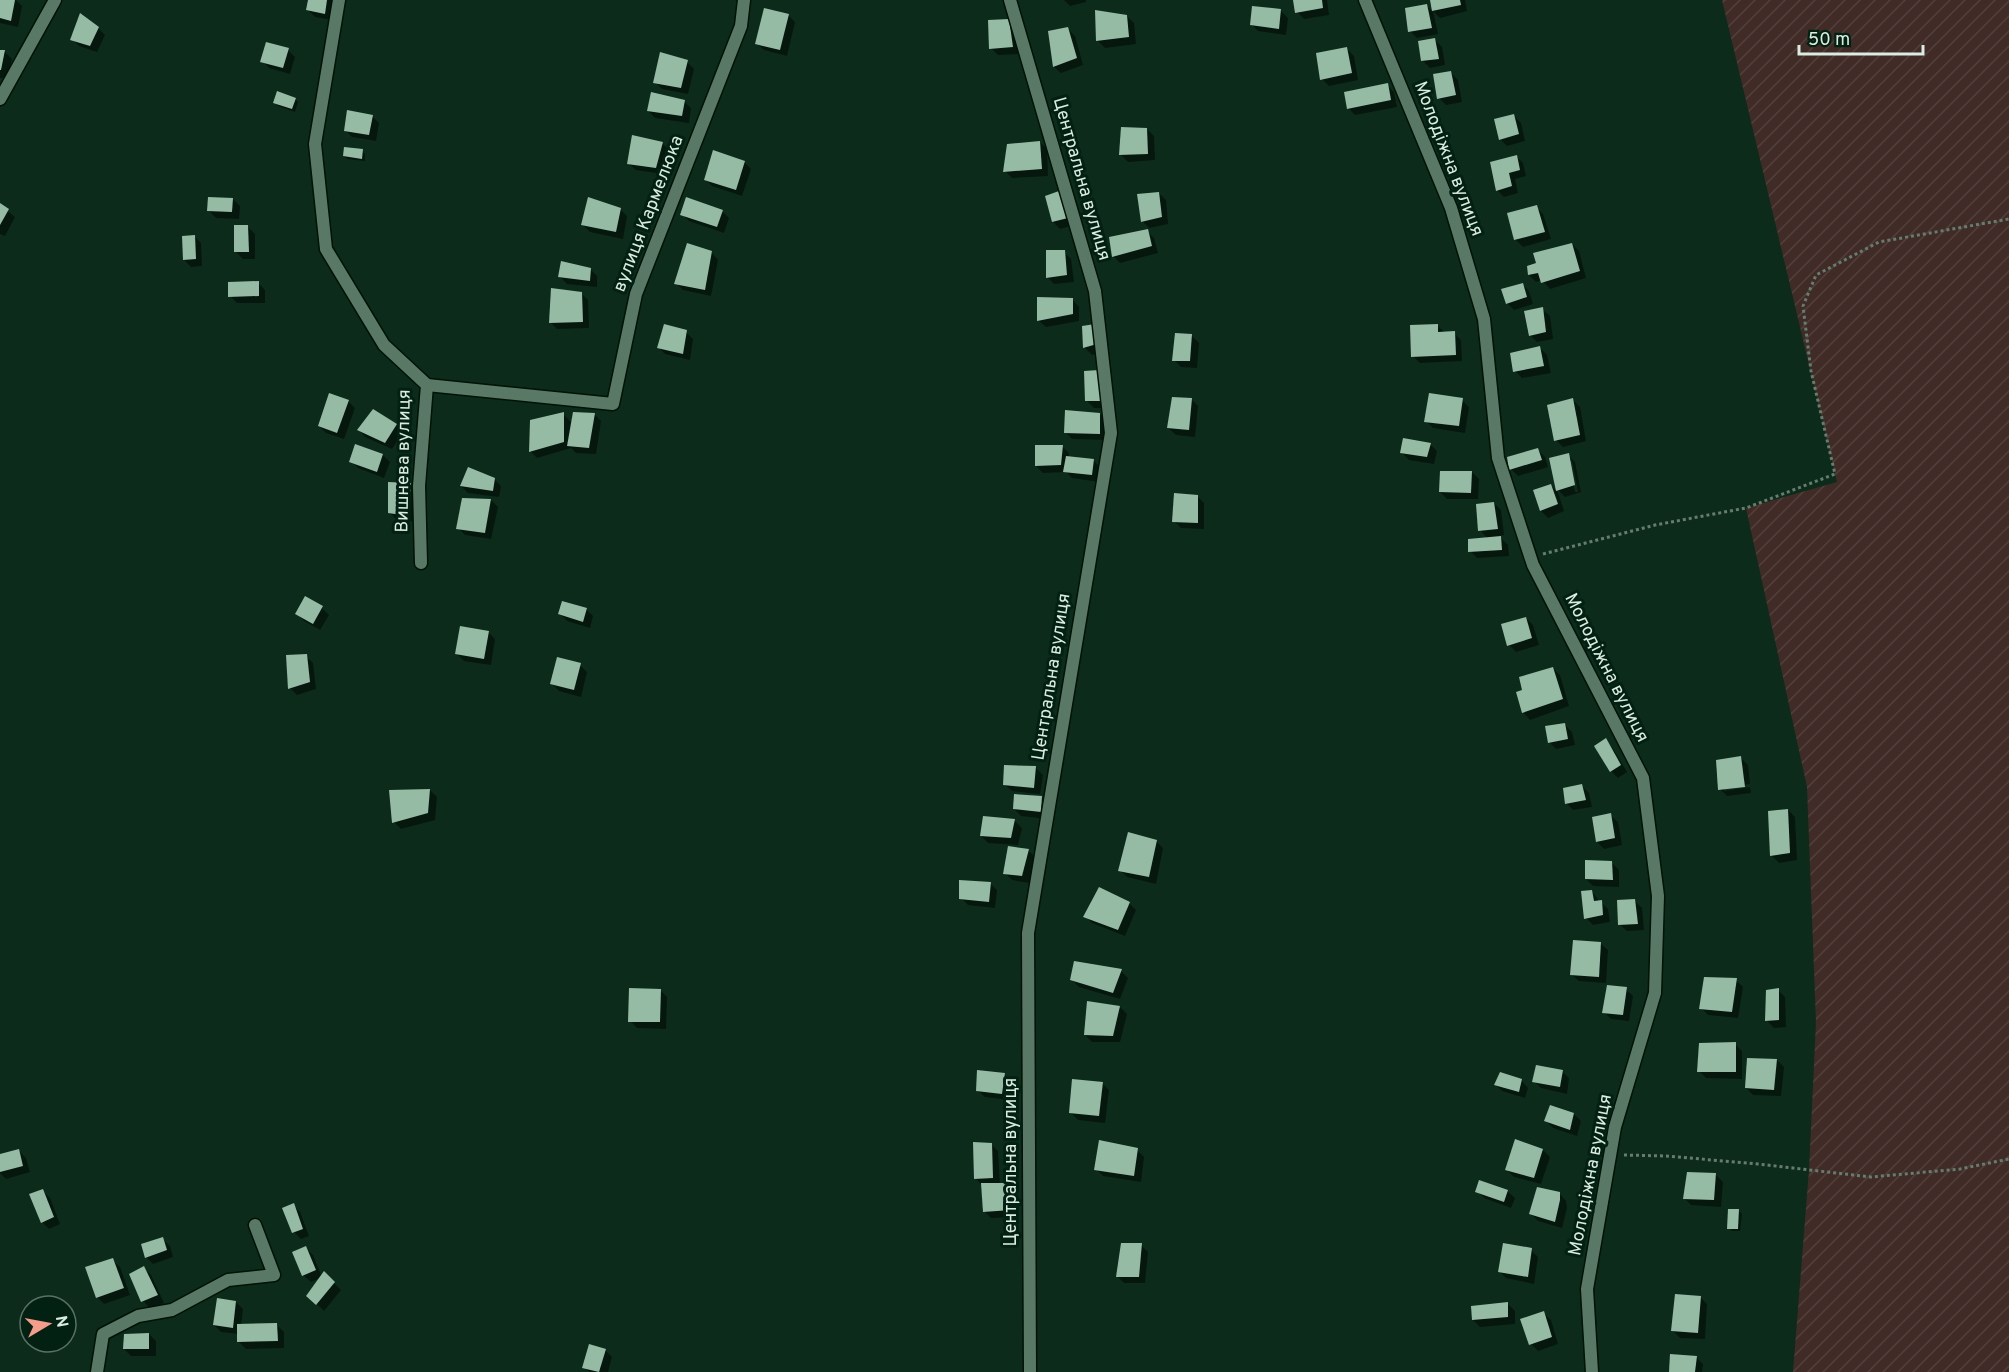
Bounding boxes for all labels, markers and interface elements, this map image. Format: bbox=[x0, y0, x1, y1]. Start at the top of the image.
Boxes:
scale bar bbox=[1799, 18, 1924, 56]
text: 50 m bbox=[1808, 29, 1850, 52]
street label: Молодіжна вулиця bbox=[1408, 78, 1488, 240]
street label: Центральна вулиця bbox=[1047, 95, 1115, 263]
street label: вулиця Кармелюка bbox=[609, 132, 689, 296]
street label: Вишнева вулиця bbox=[391, 389, 417, 533]
street label: Молодіжна вулиця bbox=[1558, 590, 1654, 746]
street label: Центральна вулиця bbox=[1027, 592, 1077, 762]
street label: Центральна вулиця bbox=[1000, 1078, 1023, 1246]
street label: Молодіжна вулиця bbox=[1564, 1092, 1618, 1258]
north arrow bbox=[18, 1294, 78, 1354]
text: N bbox=[50, 1314, 72, 1329]

